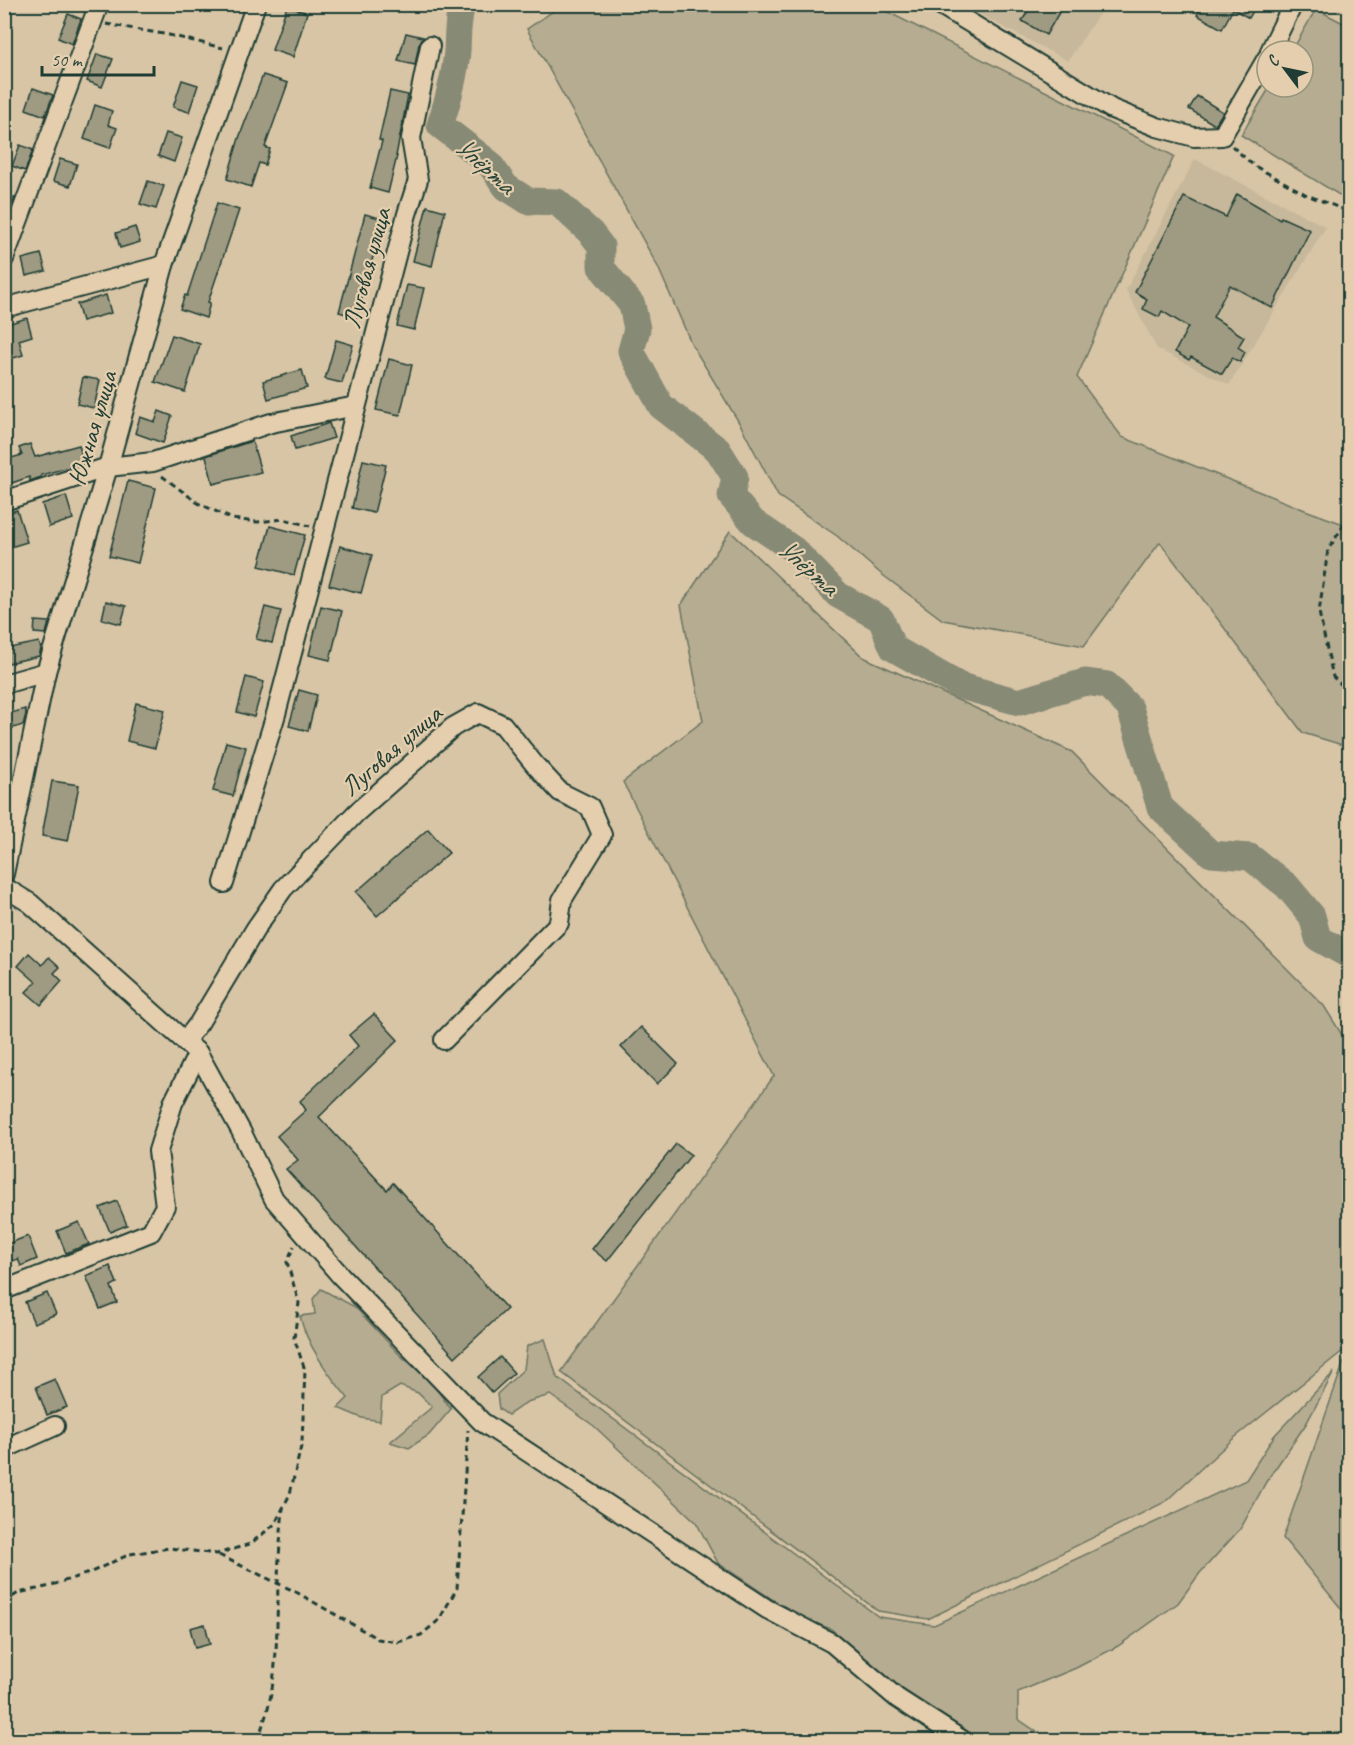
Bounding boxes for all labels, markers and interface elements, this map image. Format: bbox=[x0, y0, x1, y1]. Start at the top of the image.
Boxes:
scale bar bbox=[42, 39, 154, 77]
north arrow bbox=[1255, 39, 1315, 99]
text: 50 m bbox=[51, 49, 84, 71]
text: С bbox=[1263, 51, 1285, 70]
water label: Упёрта bbox=[448, 129, 524, 203]
street label: Луговая улица bbox=[335, 203, 399, 332]
street label: Южная улица bbox=[61, 366, 125, 489]
water label: Упёрта bbox=[770, 531, 847, 604]
street label: Луговая улица bbox=[334, 696, 450, 803]

